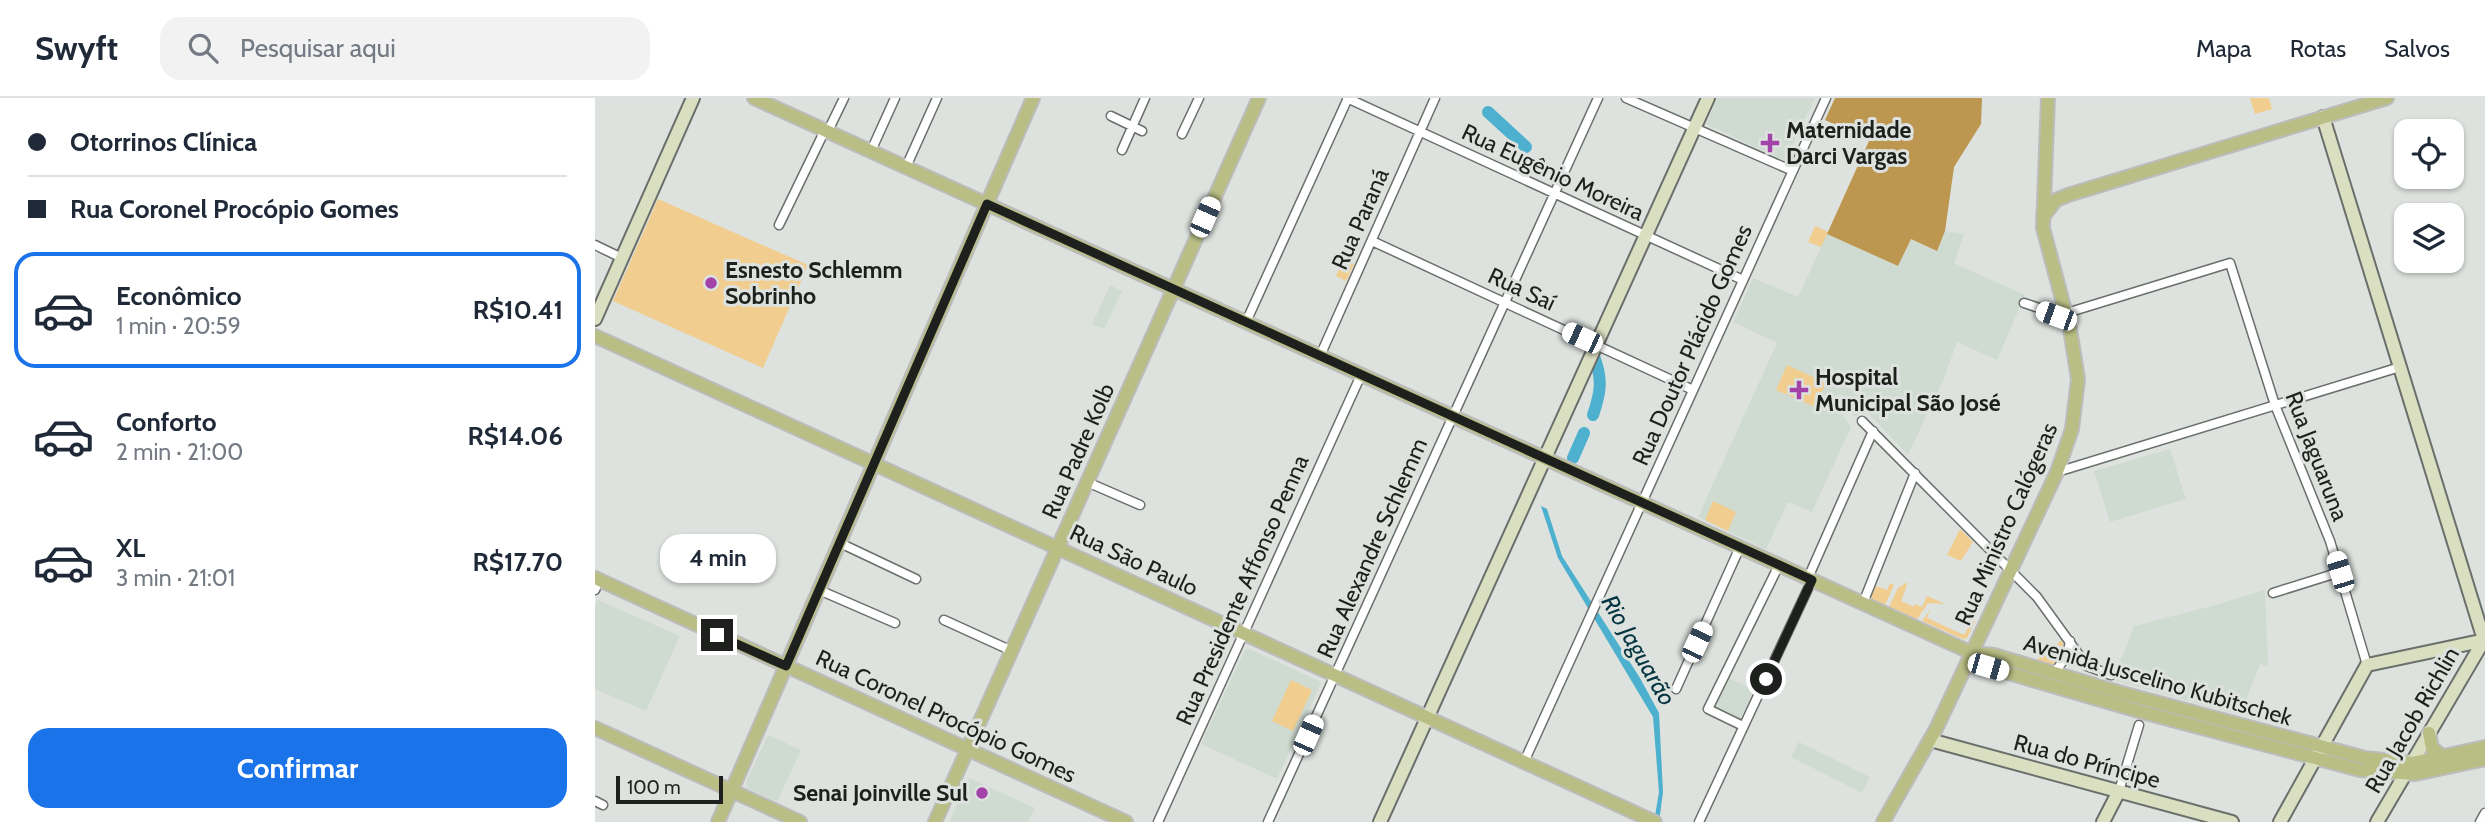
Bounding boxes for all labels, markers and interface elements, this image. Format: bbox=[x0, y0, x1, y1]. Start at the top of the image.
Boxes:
search box bbox=[160, 17, 650, 80]
text: Swyft bbox=[35, 28, 118, 68]
icon: search bbox=[184, 29, 222, 67]
text: Pesquisar aqui bbox=[240, 32, 396, 64]
text: Mapa bbox=[2196, 34, 2252, 63]
text: Rotas bbox=[2290, 34, 2346, 63]
text: Salvos bbox=[2384, 34, 2450, 63]
place label: Maternidade Darci Vargas bbox=[1786, 116, 1912, 170]
street label: Rua Eugênio Moreira bbox=[1457, 118, 1649, 226]
map controls bbox=[2394, 119, 2464, 273]
button: locate bbox=[2394, 119, 2464, 189]
text: Otorrinos Clínica bbox=[70, 126, 257, 158]
marker: Maternidade Darci Vargas bbox=[1760, 133, 1780, 153]
street label: Rua Paraná bbox=[1325, 164, 1395, 274]
text: Rua Coronel Procópio Gomes bbox=[70, 193, 399, 225]
car bbox=[1187, 194, 1224, 240]
button: layers bbox=[2394, 203, 2464, 273]
street label: Rua Doutor Plácido Gomes bbox=[1626, 220, 1758, 470]
place label: Esnesto Schlemm Sobrinho bbox=[725, 256, 903, 310]
street label: Rua Saí bbox=[1484, 261, 1560, 317]
marker: Esnesto Schlemm Sobrinho bbox=[703, 275, 719, 291]
icon: car bbox=[32, 279, 95, 342]
text: Econômico bbox=[116, 280, 242, 312]
text: R$10.41 bbox=[473, 294, 563, 326]
car bbox=[2033, 299, 2080, 333]
text: 1 min · 20:59 bbox=[116, 312, 241, 340]
car bbox=[1559, 320, 1606, 356]
place label: Hospital Municipal São José bbox=[1815, 363, 2001, 417]
street label: Rua Padre Kolb bbox=[1036, 379, 1120, 523]
marker: Hospital Municipal São José bbox=[1789, 380, 1809, 400]
street label: Rua Jaguaruna bbox=[2280, 387, 2354, 525]
icon: car bbox=[32, 405, 95, 468]
text: Conforto bbox=[116, 406, 217, 438]
street label: Rua Ministro Calógeras bbox=[1949, 418, 2063, 630]
text: R$14.06 bbox=[467, 420, 563, 452]
street label: Rua Alexandre Schlemm bbox=[1311, 434, 1433, 662]
text: 2 min · 21:00 bbox=[116, 438, 243, 466]
street label: Rua Presidente Affonso Penna bbox=[1170, 451, 1314, 729]
street label: Rua São Paulo bbox=[1066, 518, 1202, 602]
icon: car bbox=[32, 531, 95, 594]
text: XL bbox=[116, 532, 145, 564]
callout: 4 min bbox=[659, 533, 775, 582]
text: 4 min bbox=[689, 544, 747, 572]
text: R$17.70 bbox=[473, 546, 563, 578]
car bbox=[2324, 549, 2357, 595]
text: 3 min · 21:01 bbox=[116, 564, 235, 592]
water label: Rio Jaguarão bbox=[1596, 589, 1682, 711]
route end bbox=[701, 619, 733, 651]
car bbox=[1679, 619, 1716, 665]
street label: Avenida Juscelino Kubitschek bbox=[2021, 628, 2296, 732]
street label: Rua Jacob Richlin bbox=[2359, 642, 2465, 798]
street label: Rua Coronel Procópio Gomes bbox=[812, 643, 1080, 789]
car bbox=[1965, 651, 2012, 683]
route start bbox=[1750, 663, 1782, 695]
car bbox=[1290, 712, 1327, 758]
button: Confirmar bbox=[28, 728, 567, 808]
street label: Rua do Príncipe bbox=[2011, 728, 2163, 794]
scale bar bbox=[616, 773, 723, 805]
text: 100 m bbox=[627, 776, 681, 799]
place label: Senai Joinville Sul bbox=[793, 779, 968, 807]
marker: Senai Joinville Sul bbox=[974, 785, 990, 801]

